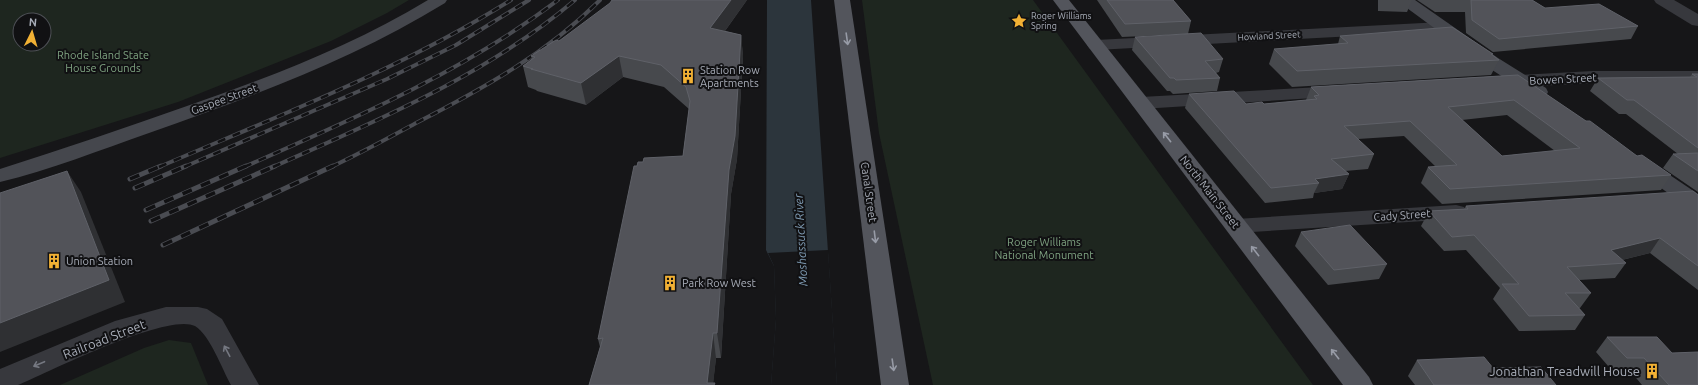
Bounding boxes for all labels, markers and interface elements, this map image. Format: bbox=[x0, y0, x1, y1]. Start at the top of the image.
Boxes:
place label: Roger Williams Spring bbox=[1031, 11, 1091, 31]
north arrow bbox=[12, 12, 52, 52]
place icon: Roger Williams Spring bbox=[1010, 12, 1028, 30]
text: N bbox=[28, 16, 37, 28]
street label: Howland Street bbox=[1237, 29, 1301, 43]
one-way arrow bbox=[843, 32, 851, 45]
park label: Rhode Island State House Grounds bbox=[57, 49, 149, 74]
place label: Station Row Apartments bbox=[700, 64, 760, 89]
building icon: Station Row Apartments bbox=[679, 67, 697, 85]
street label: Bowen Street bbox=[1529, 71, 1598, 87]
street label: Gaspee Street bbox=[189, 81, 259, 117]
one-way arrow bbox=[1163, 132, 1171, 143]
street label: North Main Street bbox=[1178, 153, 1243, 231]
street label: Canal Street bbox=[859, 161, 879, 223]
water label: Moshassuck River bbox=[792, 193, 809, 287]
street label: Cady Street bbox=[1373, 207, 1432, 223]
one-way arrow bbox=[871, 230, 879, 243]
park label: Roger Williams National Monument bbox=[995, 236, 1094, 261]
one-way arrow bbox=[1251, 246, 1260, 257]
building icon: Union Station bbox=[45, 252, 63, 270]
place label: Union Station bbox=[66, 255, 133, 267]
building icon: Park Row West bbox=[661, 274, 679, 292]
place label: Park Row West bbox=[682, 277, 757, 289]
street label: Railroad Street bbox=[61, 317, 147, 361]
one-way arrow bbox=[222, 345, 230, 357]
one-way arrow bbox=[1330, 349, 1339, 360]
one-way arrow bbox=[889, 359, 897, 372]
one-way arrow bbox=[34, 361, 46, 368]
building icon: Jonathan Treadwill House bbox=[1643, 362, 1661, 380]
place label: Jonathan Treadwill House bbox=[1489, 364, 1640, 378]

